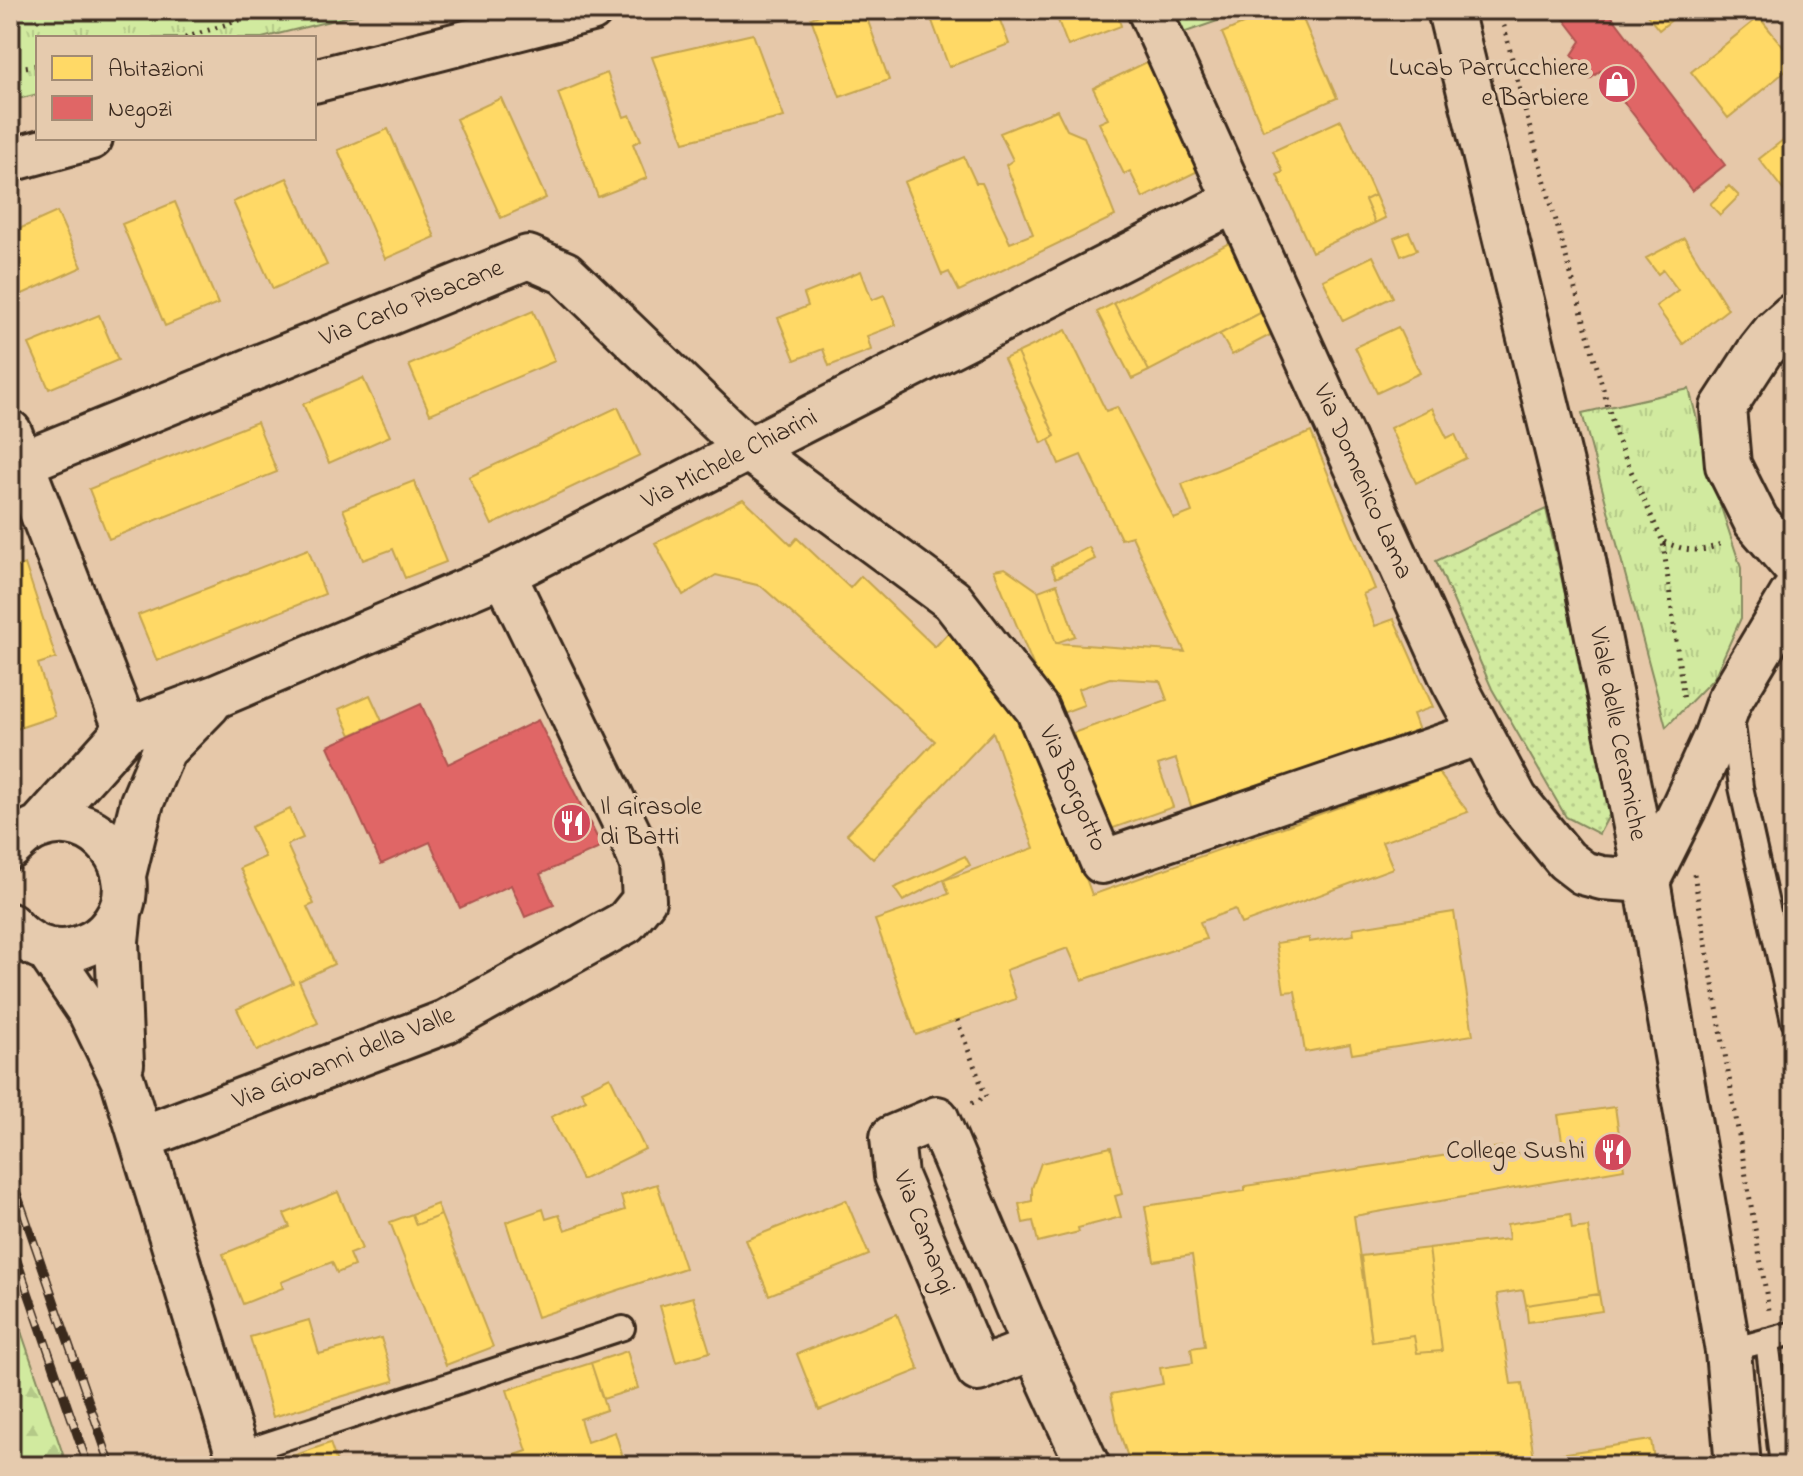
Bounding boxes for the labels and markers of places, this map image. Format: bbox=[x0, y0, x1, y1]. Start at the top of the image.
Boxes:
place label: Lucab Parrucchiere e Barbiere bbox=[1389, 50, 1589, 118]
shop icon: Lucab Parrucchiere e Barbiere bbox=[1596, 63, 1638, 105]
place label: Il Girasole di Batti bbox=[600, 789, 702, 857]
restaurant icon: Il Girasole di Batti bbox=[551, 802, 593, 844]
restaurant icon: College Sushi bbox=[1592, 1131, 1634, 1173]
place label: College Sushi bbox=[1446, 1133, 1585, 1171]

